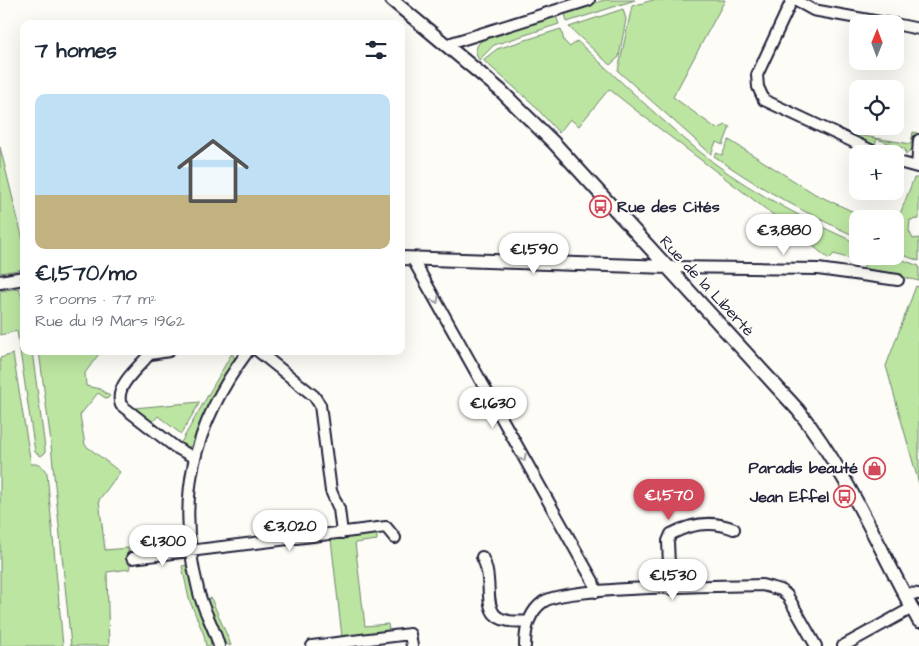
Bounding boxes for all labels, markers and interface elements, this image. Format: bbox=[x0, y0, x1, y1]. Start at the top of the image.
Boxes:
north arrow bbox=[849, 15, 904, 70]
map controls bbox=[849, 15, 904, 265]
text: 7 homes bbox=[35, 36, 117, 65]
icon: filters bbox=[362, 36, 390, 64]
button: locate bbox=[849, 80, 904, 135]
icon: home bbox=[168, 126, 258, 216]
button: + bbox=[849, 145, 904, 200]
bus stop icon: Rue des Cités bbox=[589, 195, 613, 219]
place label: Rue des Cités bbox=[617, 196, 720, 218]
button: − bbox=[849, 210, 904, 265]
pin: €3,880 bbox=[743, 214, 825, 256]
text: €3,880 bbox=[757, 219, 811, 241]
street label: Rue de la Liberté bbox=[655, 231, 760, 341]
pin: €1,590 bbox=[493, 232, 575, 275]
text: €1,590 bbox=[510, 238, 558, 260]
text: €1,570/mo bbox=[35, 259, 137, 288]
text: 3 rooms · 77 m² bbox=[35, 288, 156, 310]
one-way arrow bbox=[430, 295, 440, 304]
text: Rue du 19 Mars 1962 bbox=[35, 310, 185, 332]
pin: €1,630 bbox=[452, 386, 534, 429]
text: €1,630 bbox=[470, 392, 516, 414]
one-way arrow bbox=[517, 452, 527, 461]
shop icon: Paradis beauté bbox=[862, 456, 886, 480]
place label: Paradis beauté bbox=[749, 457, 858, 479]
pin: €1,570 bbox=[628, 478, 710, 521]
text: €1,570 bbox=[645, 484, 693, 506]
bus stop icon: Jean Effel bbox=[833, 485, 857, 509]
place label: Jean Effel bbox=[749, 486, 829, 508]
pin: €3,020 bbox=[249, 510, 331, 552]
text: €3,020 bbox=[263, 515, 317, 537]
pin: €1,300 bbox=[122, 524, 204, 567]
text: €1,300 bbox=[140, 530, 186, 552]
pin: €1,530 bbox=[632, 558, 714, 601]
text: €1,530 bbox=[649, 564, 697, 586]

